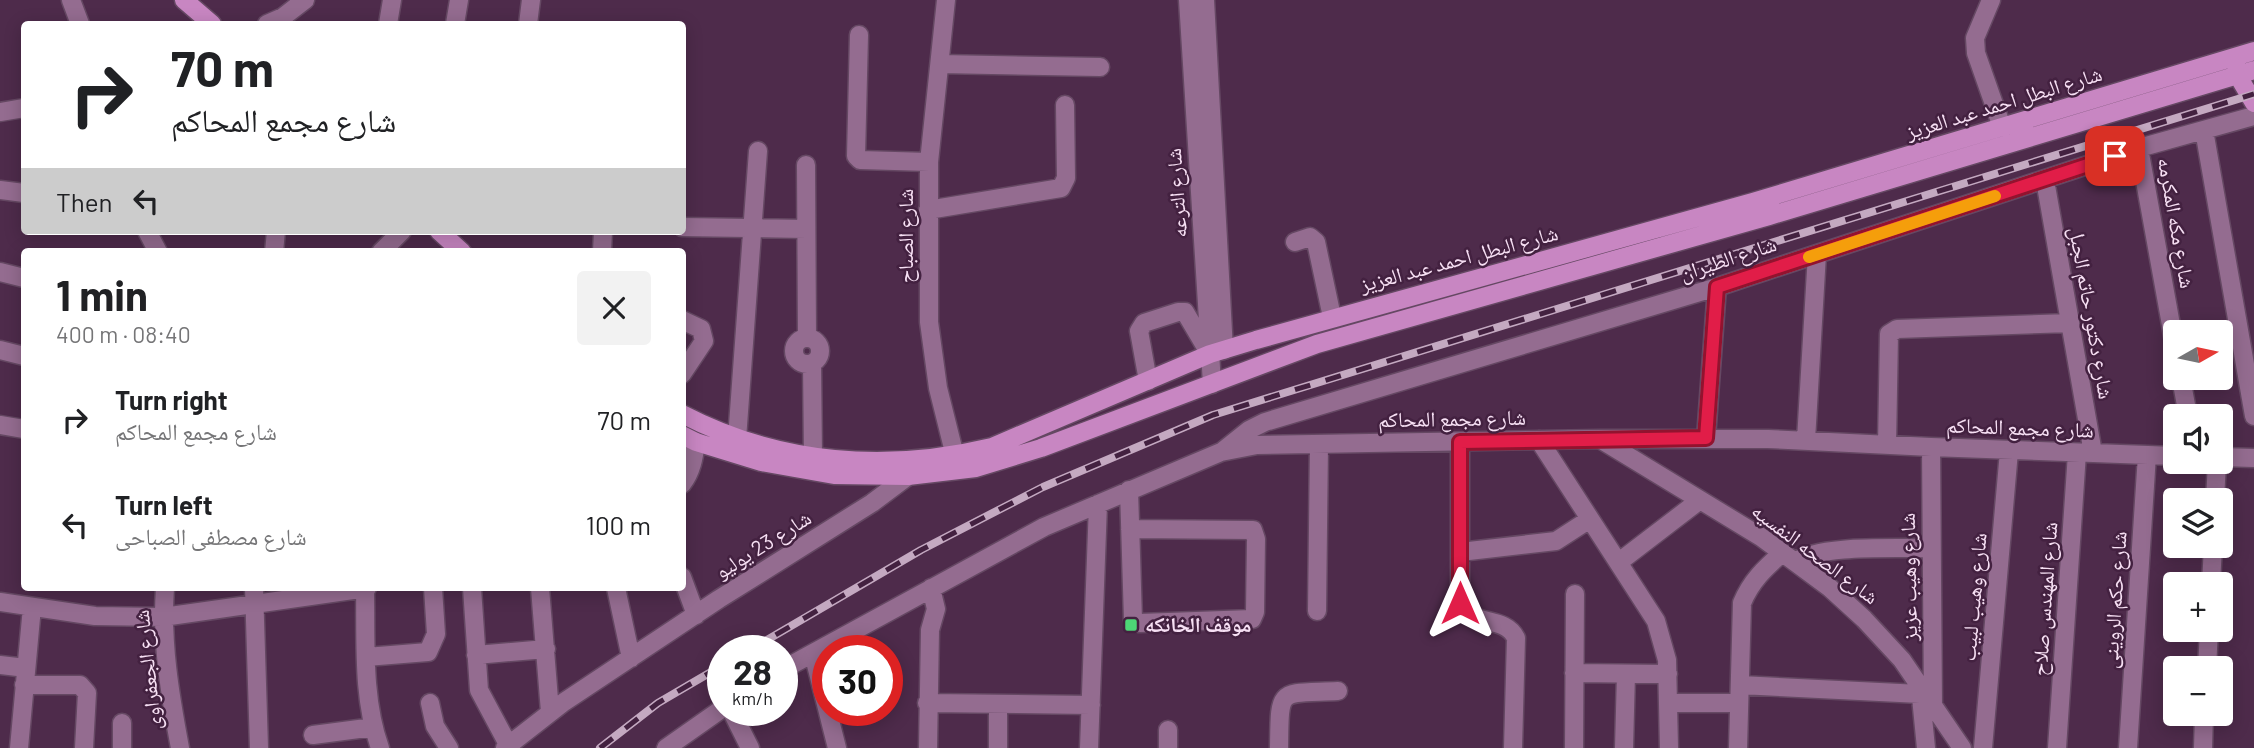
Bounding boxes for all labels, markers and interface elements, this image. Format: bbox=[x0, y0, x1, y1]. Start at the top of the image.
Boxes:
text: 70 m bbox=[171, 38, 274, 97]
icon: right bbox=[56, 49, 147, 140]
street label: شارع البطل احمد عبد العزيز bbox=[1901, 60, 2105, 146]
text: شارع مجمع المحاكم bbox=[171, 100, 396, 138]
pin bbox=[2085, 126, 2145, 186]
icon: arrive bbox=[2096, 137, 2134, 175]
street label: شارع الترعه bbox=[1160, 147, 1193, 239]
street label: شارع مكه المكرمه bbox=[2152, 155, 2201, 290]
icon: left bbox=[127, 182, 165, 220]
text: Then bbox=[56, 186, 113, 217]
street label: شارع الصباح bbox=[892, 189, 919, 283]
street label: شارع البطل احمد عبد العزيز bbox=[1356, 219, 1561, 298]
street label: شارع دكتور حاتم الجبل bbox=[2062, 225, 2120, 401]
street label: شارع الطيران bbox=[1676, 230, 1780, 287]
text: 1 min bbox=[56, 269, 148, 319]
button: close bbox=[577, 271, 651, 345]
text: 400 m · 08:40 bbox=[56, 320, 191, 348]
north arrow bbox=[2163, 320, 2233, 390]
map controls bbox=[2163, 320, 2233, 726]
text: Turn right bbox=[115, 384, 228, 415]
icon: right bbox=[56, 401, 94, 439]
text: 70 m bbox=[597, 404, 651, 435]
street label: شارع مجمع المحاكم bbox=[1378, 404, 1526, 434]
button: sound bbox=[2163, 404, 2233, 474]
street label: شارع مجمع المحاكم bbox=[1946, 411, 2094, 445]
text: شارع مجمع المحاكم bbox=[115, 417, 277, 445]
button: layers bbox=[2163, 488, 2233, 558]
text: Turn left bbox=[115, 489, 213, 520]
street label: شارع الصحه النفسيه bbox=[1746, 497, 1884, 610]
street label: شارع 23 يوليو bbox=[709, 504, 816, 585]
icon: left bbox=[56, 506, 94, 544]
text: 100 m bbox=[586, 509, 651, 540]
street label: شارع وهيب عزيز bbox=[1894, 513, 1923, 642]
street label: شارع المهندس صلاح bbox=[2026, 521, 2063, 677]
text: شارع مصطفى الصباحى bbox=[115, 522, 307, 550]
street label: شارع حكم الروينى bbox=[2096, 530, 2134, 670]
street label: شارع وهيب لبيب bbox=[1954, 532, 1993, 662]
position arrow bbox=[1423, 566, 1497, 640]
button: + bbox=[2163, 572, 2233, 642]
street label: شارع الجعفراوى bbox=[128, 609, 167, 731]
place label: موقف الخانكه bbox=[1145, 611, 1252, 637]
marker: موقف الخانكه bbox=[1123, 617, 1139, 633]
speed limit sign: 30 bbox=[812, 635, 903, 726]
text: 28 bbox=[733, 650, 772, 692]
button: − bbox=[2163, 656, 2233, 726]
text: km/h bbox=[732, 687, 773, 709]

